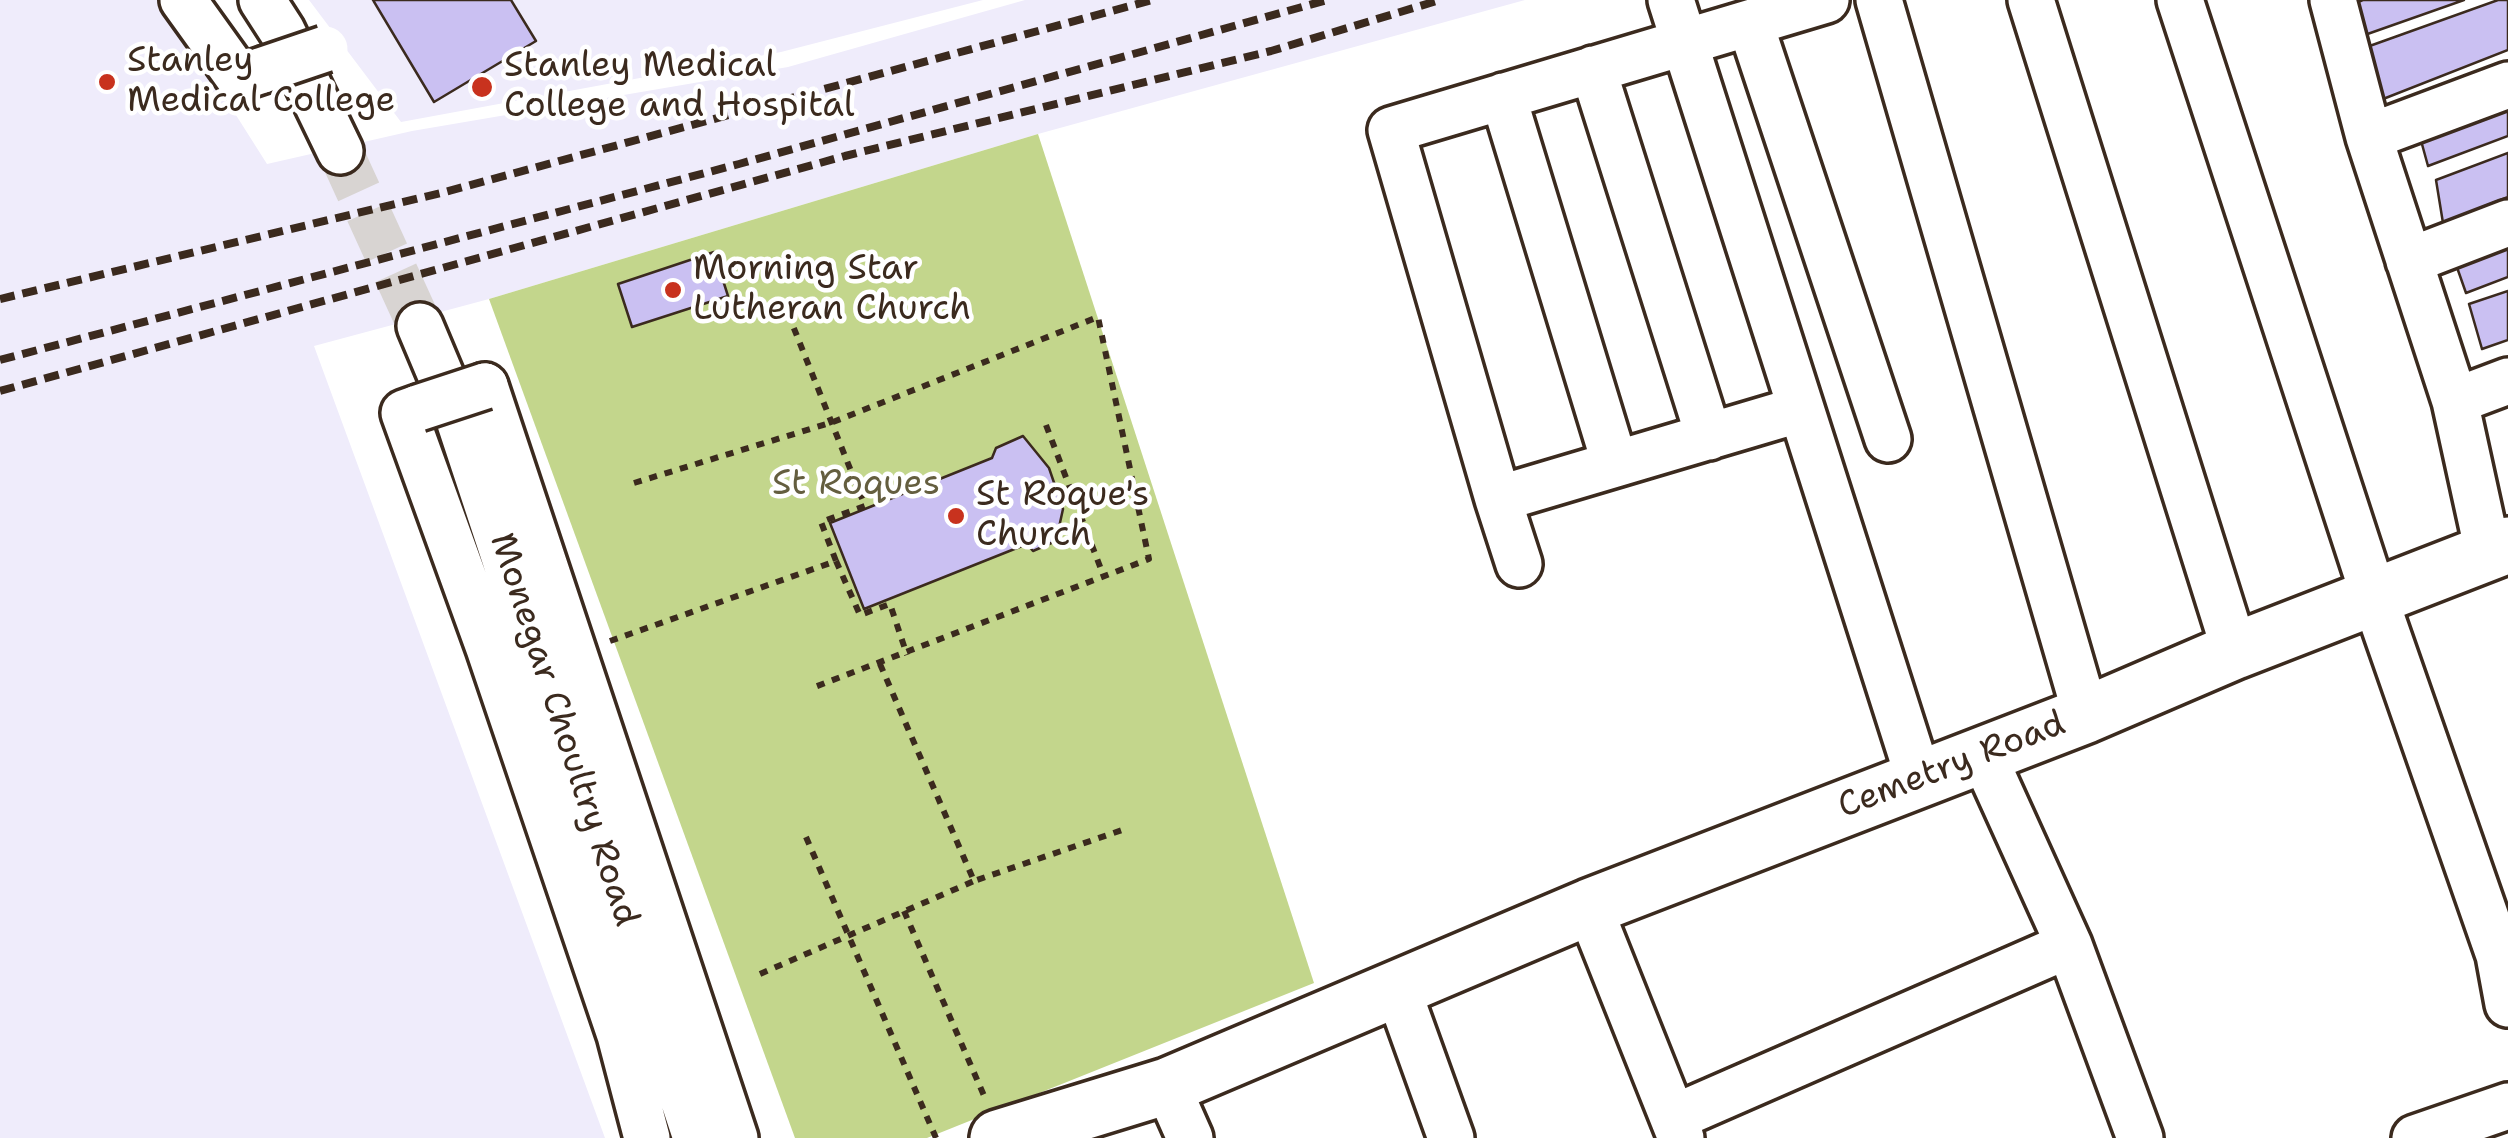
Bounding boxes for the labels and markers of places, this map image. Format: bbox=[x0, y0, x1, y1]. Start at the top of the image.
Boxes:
place label: Stanley Medical College bbox=[127, 41, 395, 123]
place label: Stanley Medical College and Hospital bbox=[504, 46, 854, 128]
marker: Stanley Medical College bbox=[96, 71, 118, 93]
marker: Stanley Medical College and Hospital bbox=[469, 74, 495, 100]
place label: Morning Star Lutheran Church bbox=[693, 249, 971, 331]
marker: Morning Star Lutheran Church bbox=[662, 279, 684, 301]
place label: St Roque's Church bbox=[976, 475, 1149, 557]
marker: St Roque's Church bbox=[945, 505, 967, 527]

